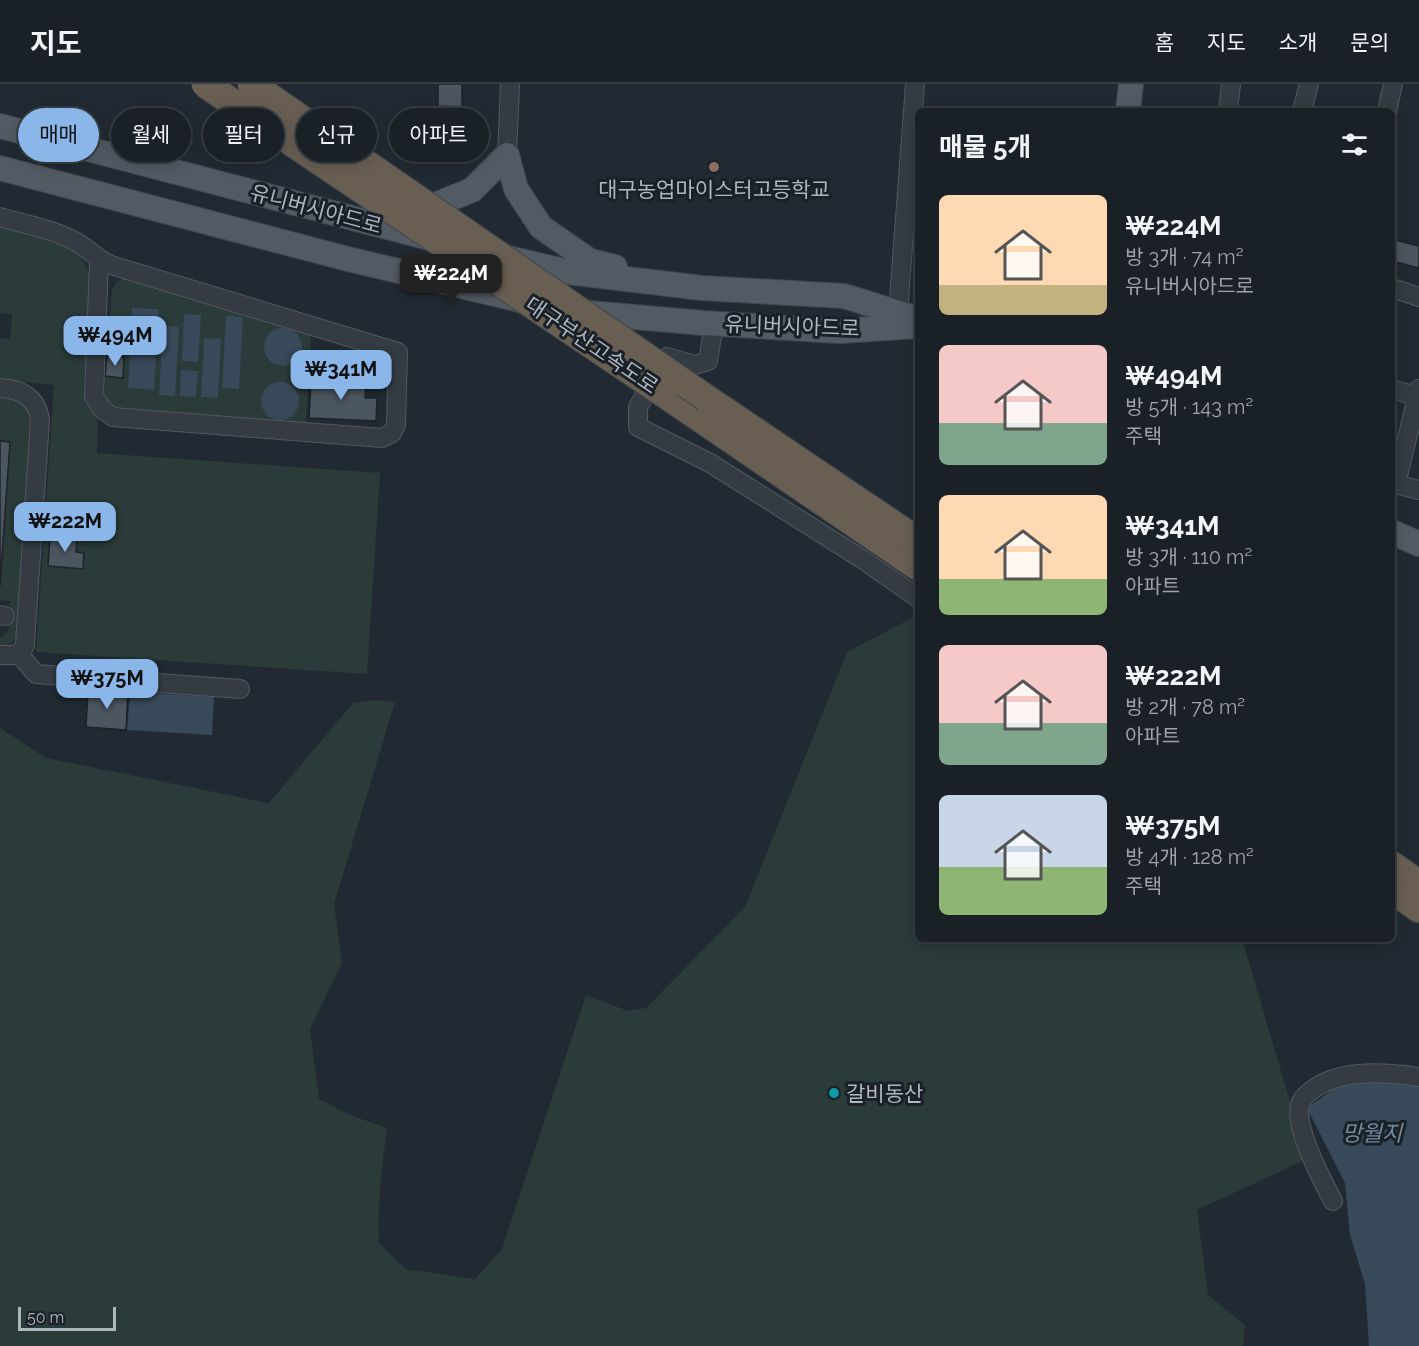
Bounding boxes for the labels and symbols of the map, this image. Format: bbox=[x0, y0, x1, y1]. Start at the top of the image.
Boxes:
marker: 대구농업마이스터고등학교 bbox=[707, 160, 721, 174]
place label: 대구농업마이스터고등학교 bbox=[598, 177, 830, 202]
street label: 유니버시아드로 bbox=[247, 179, 385, 239]
pin: ₩224M bbox=[409, 254, 493, 305]
street label: 대구부산고속도로 bbox=[521, 291, 663, 399]
street label: 유니버시아드로 bbox=[724, 311, 860, 341]
pin: ₩494M bbox=[73, 316, 157, 367]
pin: ₩341M bbox=[299, 350, 383, 401]
pin: ₩222M bbox=[23, 502, 107, 553]
pin: ₩375M bbox=[65, 659, 149, 710]
place label: 갈비동산 bbox=[846, 1081, 923, 1106]
marker: 갈비동산 bbox=[827, 1086, 841, 1100]
water label: 망월지 bbox=[1342, 1120, 1404, 1146]
scale bar bbox=[18, 1304, 116, 1332]

